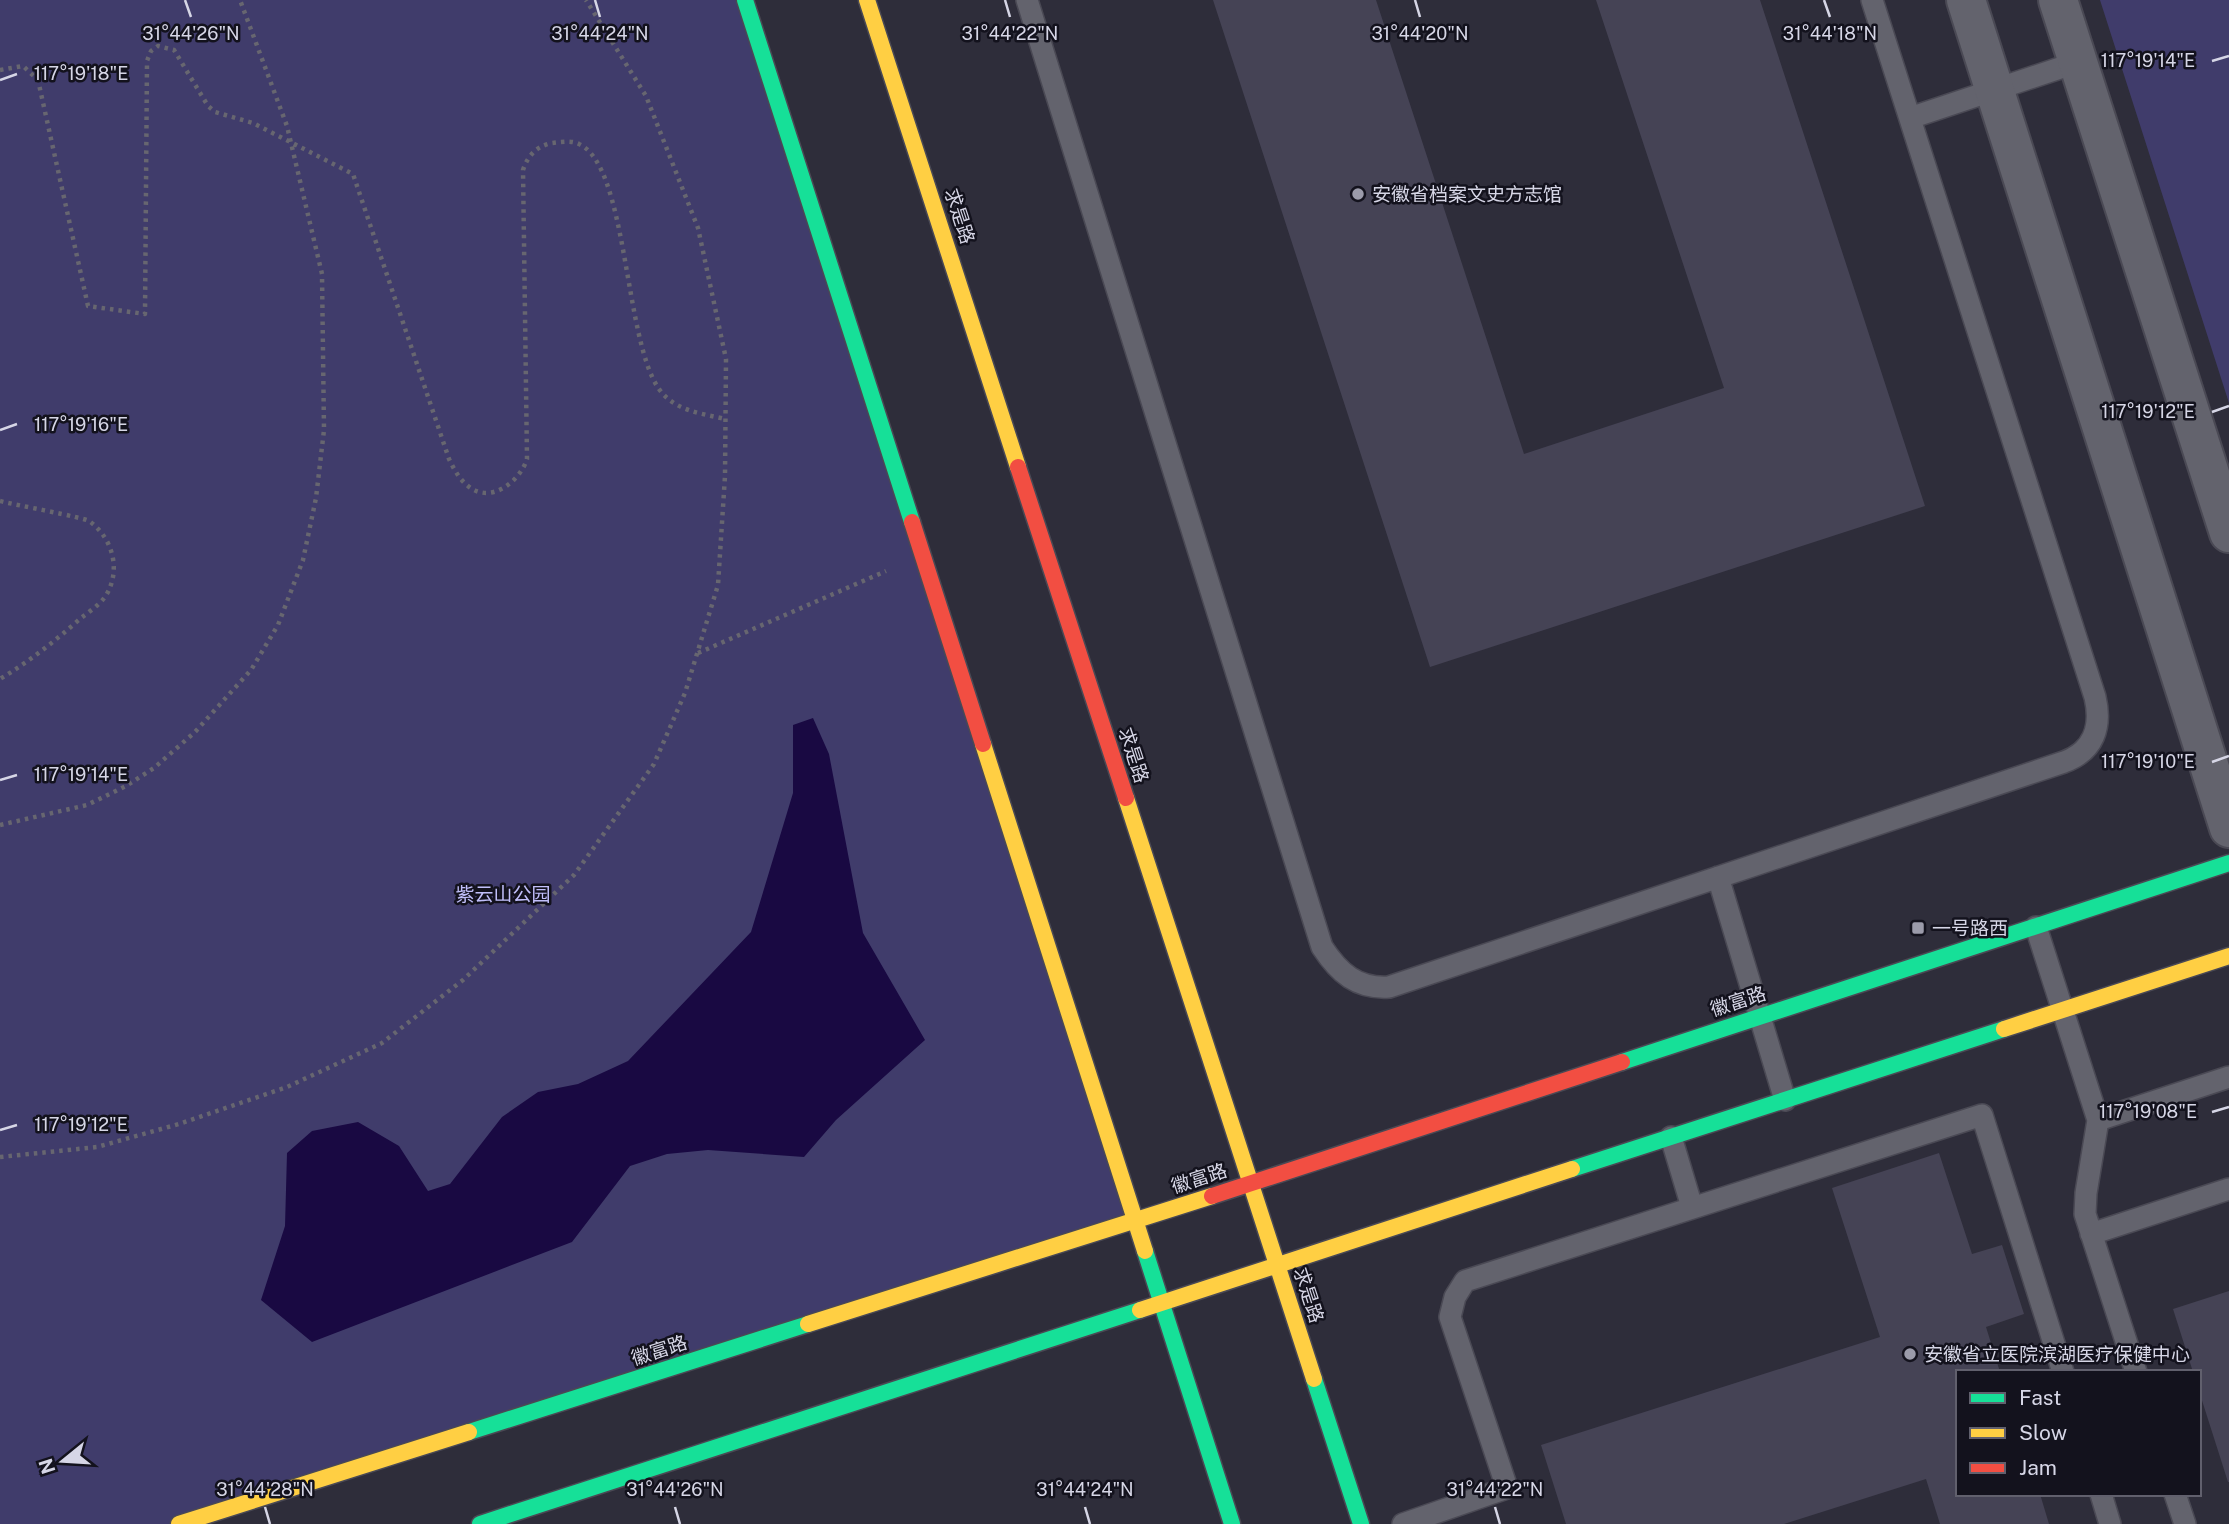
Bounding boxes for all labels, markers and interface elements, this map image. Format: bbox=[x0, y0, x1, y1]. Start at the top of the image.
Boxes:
text: 31°44'26"N bbox=[142, 23, 240, 44]
text: 31°44'24"N bbox=[551, 23, 649, 44]
text: 31°44'22"N bbox=[962, 23, 1058, 44]
text: 31°44'20"N bbox=[1371, 23, 1469, 44]
text: 31°44'18"N bbox=[1783, 23, 1877, 44]
text: 117°19'14"E bbox=[2101, 50, 2195, 71]
text: 117°19'18"E bbox=[34, 63, 128, 84]
place label: 安徽省档案文史方志馆 bbox=[1372, 183, 1562, 205]
street label: 求是路 bbox=[941, 185, 979, 247]
marker: 安徽省档案文史方志馆 bbox=[1350, 186, 1366, 202]
text: 117°19'12"E bbox=[2101, 401, 2195, 422]
text: 117°19'16"E bbox=[34, 414, 128, 435]
street label: 求是路 bbox=[1115, 724, 1153, 786]
text: 117°19'10"E bbox=[2101, 751, 2195, 772]
text: 117°19'14"E bbox=[34, 764, 128, 785]
park label: 紫云山公园 bbox=[455, 883, 551, 905]
place label: 一号路西 bbox=[1932, 917, 2008, 939]
marker: 一号路西 bbox=[1910, 920, 1926, 936]
street label: 徽富路 bbox=[1707, 982, 1769, 1020]
text: 117°19'08"E bbox=[2099, 1101, 2197, 1122]
text: 117°19'12"E bbox=[34, 1114, 128, 1135]
street label: 徽富路 bbox=[1168, 1159, 1230, 1197]
street label: 求是路 bbox=[1290, 1264, 1328, 1326]
street label: 徽富路 bbox=[628, 1331, 690, 1369]
place label: 安徽省立医院滨湖医疗保健中心 bbox=[1924, 1343, 2190, 1365]
marker: 安徽省立医院滨湖医疗保健中心 bbox=[1902, 1346, 1918, 1362]
legend bbox=[1956, 1370, 2201, 1496]
text: Fast bbox=[2019, 1385, 2061, 1410]
text: Slow bbox=[2019, 1420, 2067, 1445]
north arrow bbox=[28, 1426, 98, 1496]
text: Jam bbox=[2019, 1455, 2057, 1480]
text: N bbox=[34, 1456, 60, 1477]
text: 31°44'28"N bbox=[216, 1479, 314, 1500]
text: 31°44'26"N bbox=[626, 1479, 724, 1500]
text: 31°44'24"N bbox=[1036, 1479, 1134, 1500]
text: 31°44'22"N bbox=[1447, 1479, 1543, 1500]

